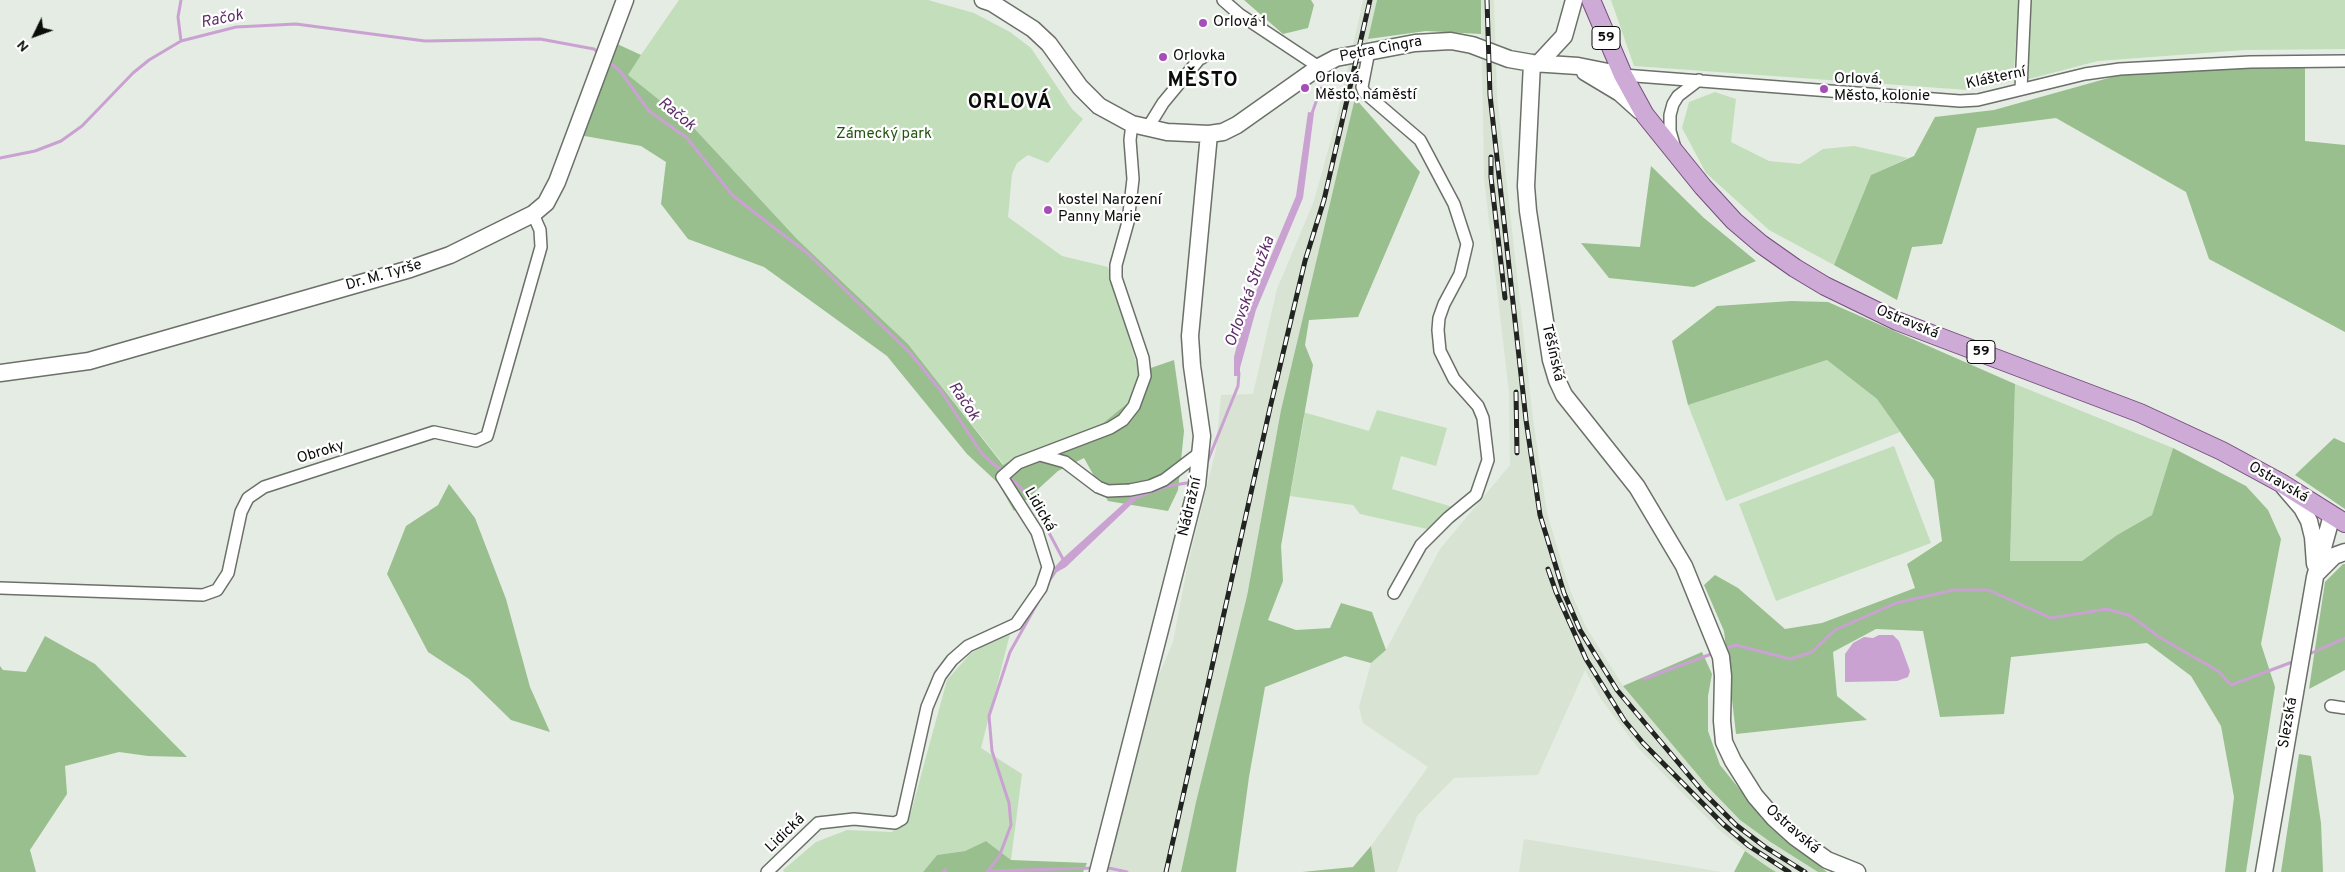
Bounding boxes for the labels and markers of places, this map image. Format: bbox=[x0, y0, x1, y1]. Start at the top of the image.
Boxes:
place label: Orlová 1 bbox=[1213, 14, 1267, 32]
marker: Orlová 1 bbox=[1197, 17, 1209, 29]
place label: Orlovka bbox=[1173, 48, 1225, 66]
marker: Orlovka bbox=[1157, 51, 1169, 63]
place label: Orlová, Město, náměstí bbox=[1315, 70, 1416, 105]
place label: Orlová, Město, kolonie bbox=[1834, 71, 1930, 106]
marker: Orlová, Město, náměstí bbox=[1299, 82, 1311, 94]
marker: Orlová, Město, kolonie bbox=[1818, 83, 1830, 95]
place label: kostel Narození Panny Marie bbox=[1058, 192, 1161, 227]
marker: kostel Narození Panny Marie bbox=[1042, 204, 1054, 216]

